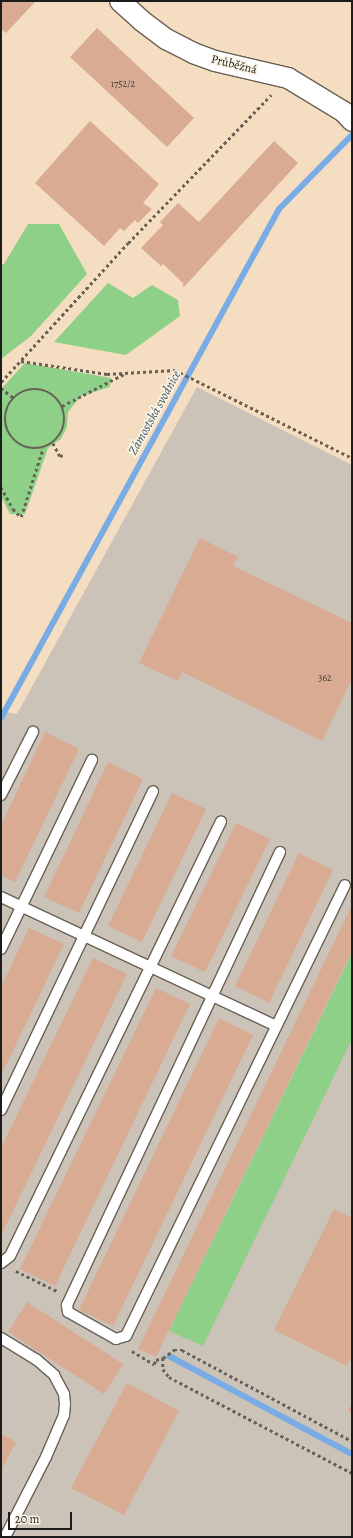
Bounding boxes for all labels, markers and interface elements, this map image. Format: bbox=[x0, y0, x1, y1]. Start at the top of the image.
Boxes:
street label: Průběžná bbox=[210, 52, 258, 78]
house number: 1752/2 bbox=[111, 78, 135, 90]
water label: Zámostská svodnice bbox=[125, 368, 185, 458]
house number: 362 bbox=[318, 672, 332, 684]
scale bar bbox=[10, 1504, 74, 1530]
text: 20 m bbox=[15, 1511, 39, 1527]

